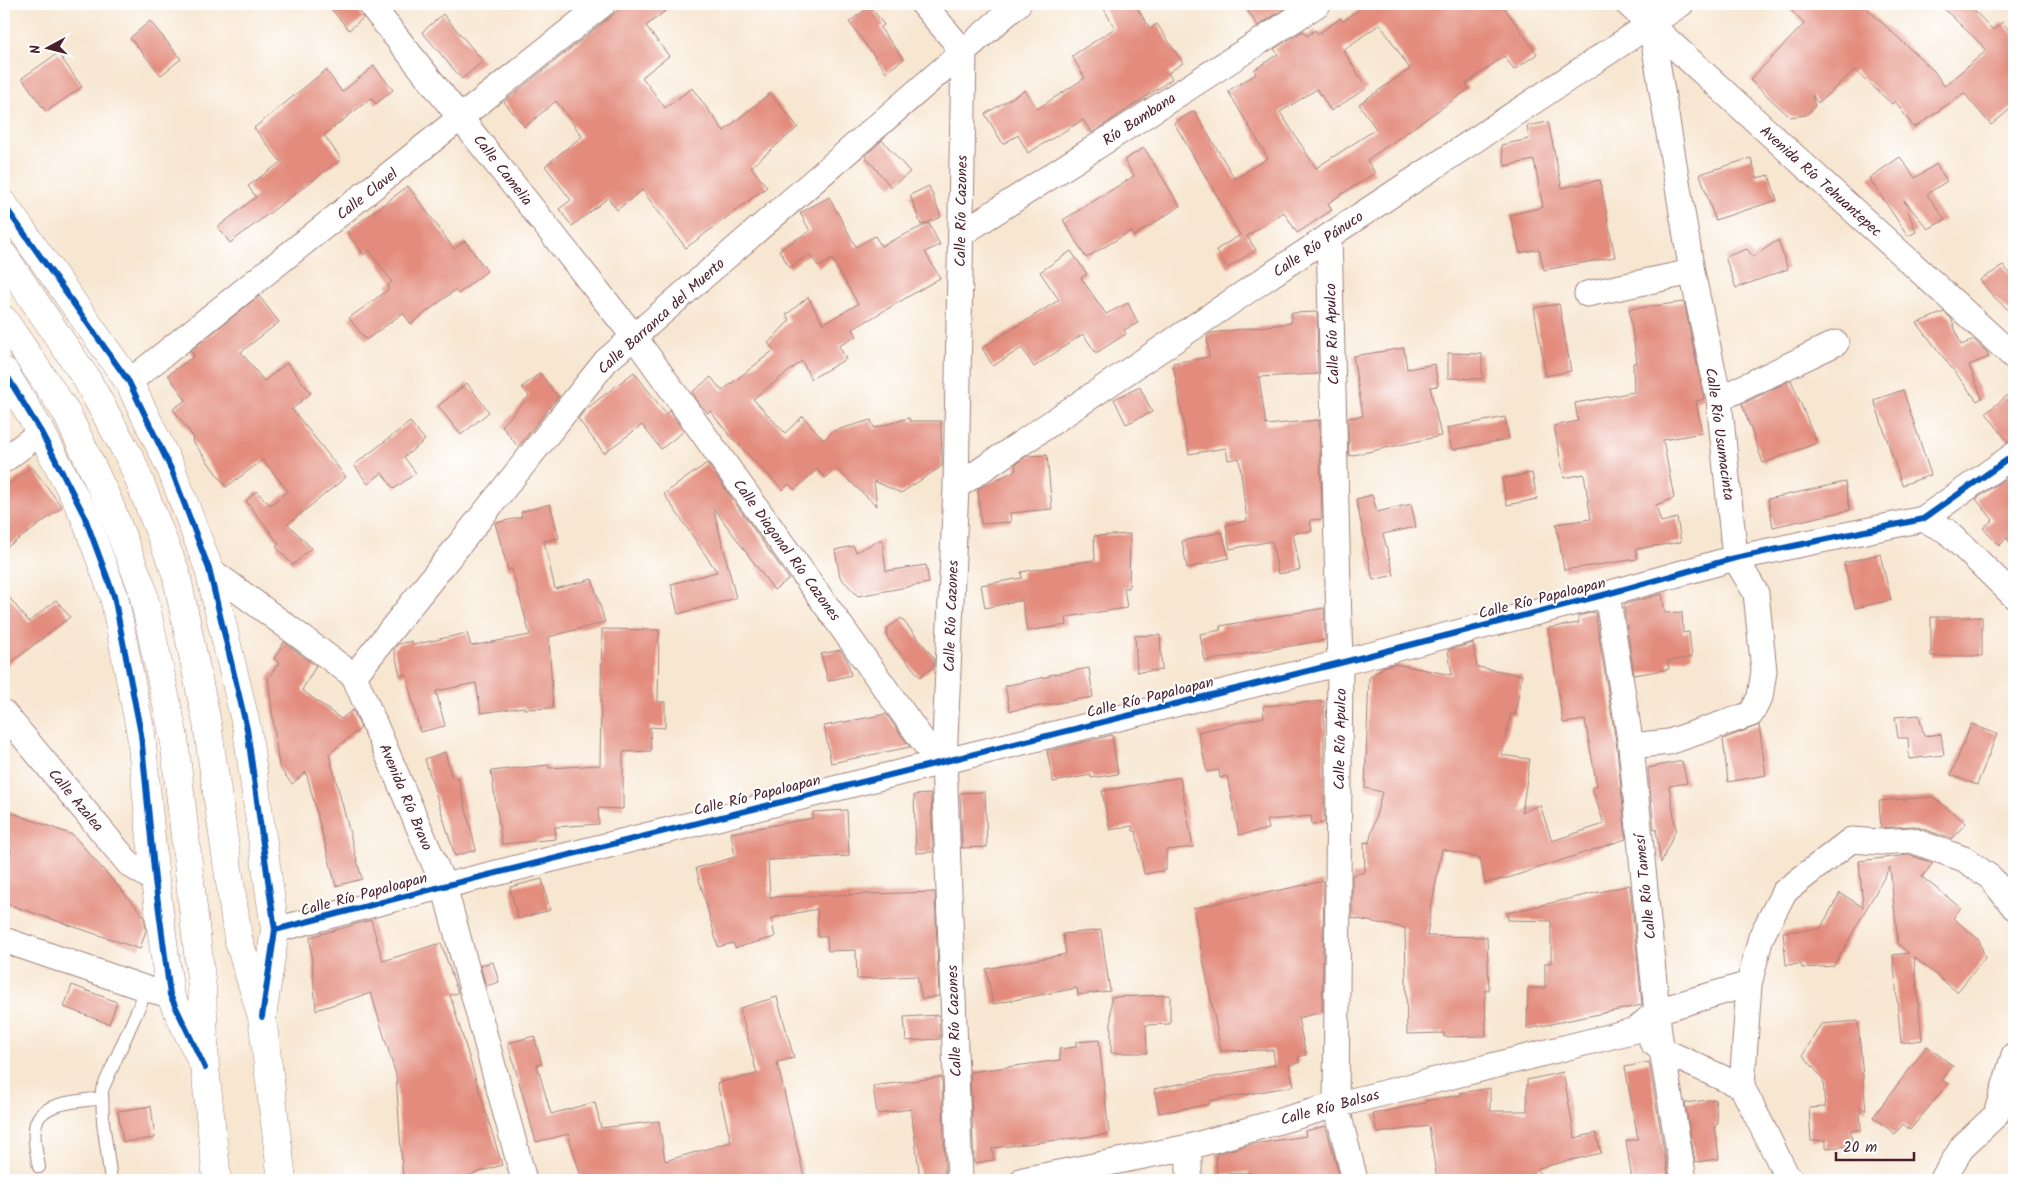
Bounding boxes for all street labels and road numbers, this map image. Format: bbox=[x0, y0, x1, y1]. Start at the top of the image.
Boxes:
street label: Río Bambana bbox=[1098, 87, 1181, 153]
street label: Avenida Río Tehuantepec bbox=[1754, 120, 1887, 244]
street label: Calle Camelia bbox=[467, 130, 538, 212]
street label: Calle Río Cazones bbox=[949, 154, 975, 267]
street label: Calle Clavel bbox=[332, 163, 404, 227]
street label: Calle Río Pánuco bbox=[1268, 205, 1369, 284]
street label: Calle Barranca del Muerto bbox=[592, 253, 731, 381]
street label: Calle Río Apulco bbox=[1319, 282, 1347, 385]
street label: Calle Río Usumacinta bbox=[1698, 366, 1740, 502]
street label: Calle Diagonal Río Cazones bbox=[726, 474, 846, 627]
street label: Calle Río Cazones bbox=[938, 559, 966, 672]
street label: Calle Río Papaloapan bbox=[1476, 572, 1608, 626]
street label: Calle Río Papaloapan bbox=[1084, 671, 1216, 725]
street label: Calle Río Apulco bbox=[1328, 688, 1354, 790]
street label: Avenida Río Bravo bbox=[372, 740, 439, 855]
street label: Calle Azalea bbox=[41, 764, 109, 838]
street label: Calle Río Papaloapan bbox=[691, 769, 823, 823]
street label: Calle Río Tamesí bbox=[1628, 831, 1663, 940]
street label: Calle Río Papaloapan bbox=[298, 867, 430, 923]
street label: Calle Río Cazones bbox=[941, 964, 969, 1077]
street label: Calle Río Balsas bbox=[1278, 1083, 1383, 1133]

